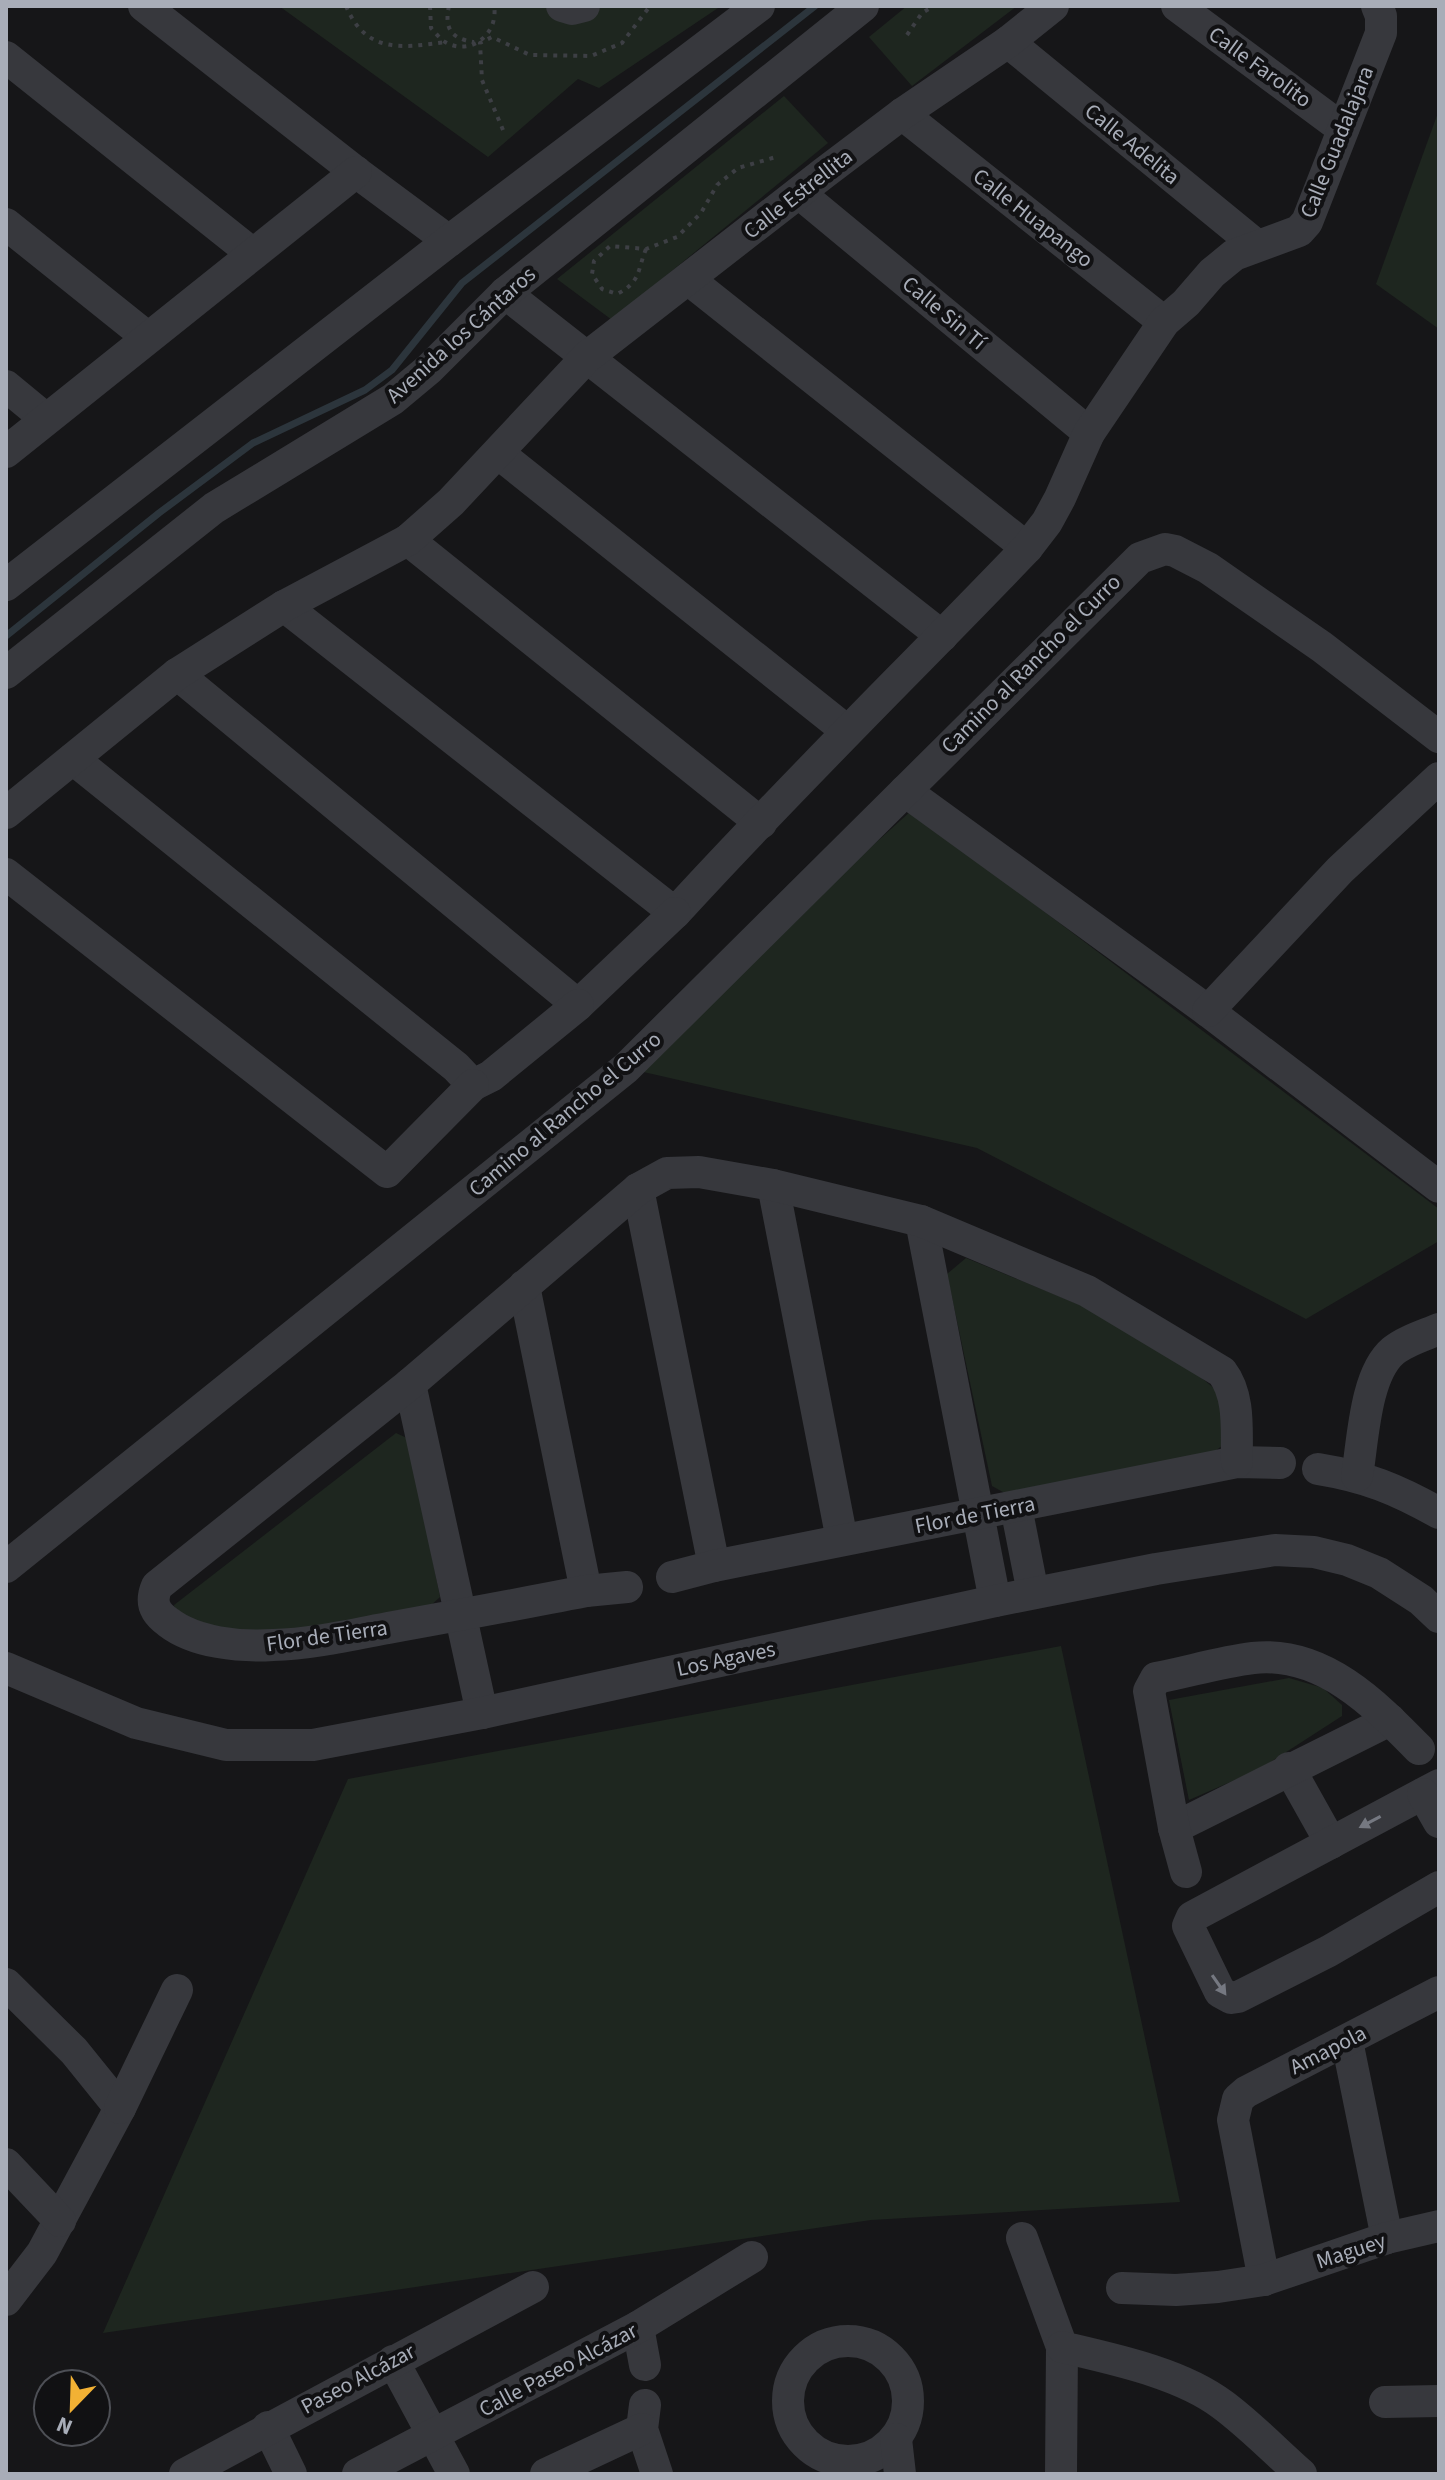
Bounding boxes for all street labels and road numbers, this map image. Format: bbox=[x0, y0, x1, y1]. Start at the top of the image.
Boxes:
street label: Calle Farolito bbox=[1202, 19, 1318, 115]
street label: Calle Guadalajara bbox=[1292, 61, 1382, 223]
street label: Calle Adelita bbox=[1077, 96, 1187, 192]
street label: Calle Estrellita bbox=[737, 141, 859, 247]
street label: Calle Huapango bbox=[966, 161, 1100, 275]
street label: Avenida los Cántaros bbox=[379, 259, 543, 411]
street label: Calle Sin Tí bbox=[895, 268, 993, 358]
street label: Camino al Rancho el Curro bbox=[934, 567, 1128, 761]
street label: Camino al Rancho el Curro bbox=[462, 1024, 668, 1204]
street label: Flor de Tierra bbox=[912, 1488, 1038, 1542]
street label: Flor de Tierra bbox=[264, 1612, 390, 1660]
street label: Los Agaves bbox=[674, 1633, 778, 1685]
street label: Amapola bbox=[1284, 2017, 1372, 2083]
street label: Maguey bbox=[1312, 2225, 1391, 2277]
street label: Calle Paseo Alcázar bbox=[473, 2315, 643, 2425]
street label: Paseo Alcázar bbox=[295, 2335, 421, 2422]

